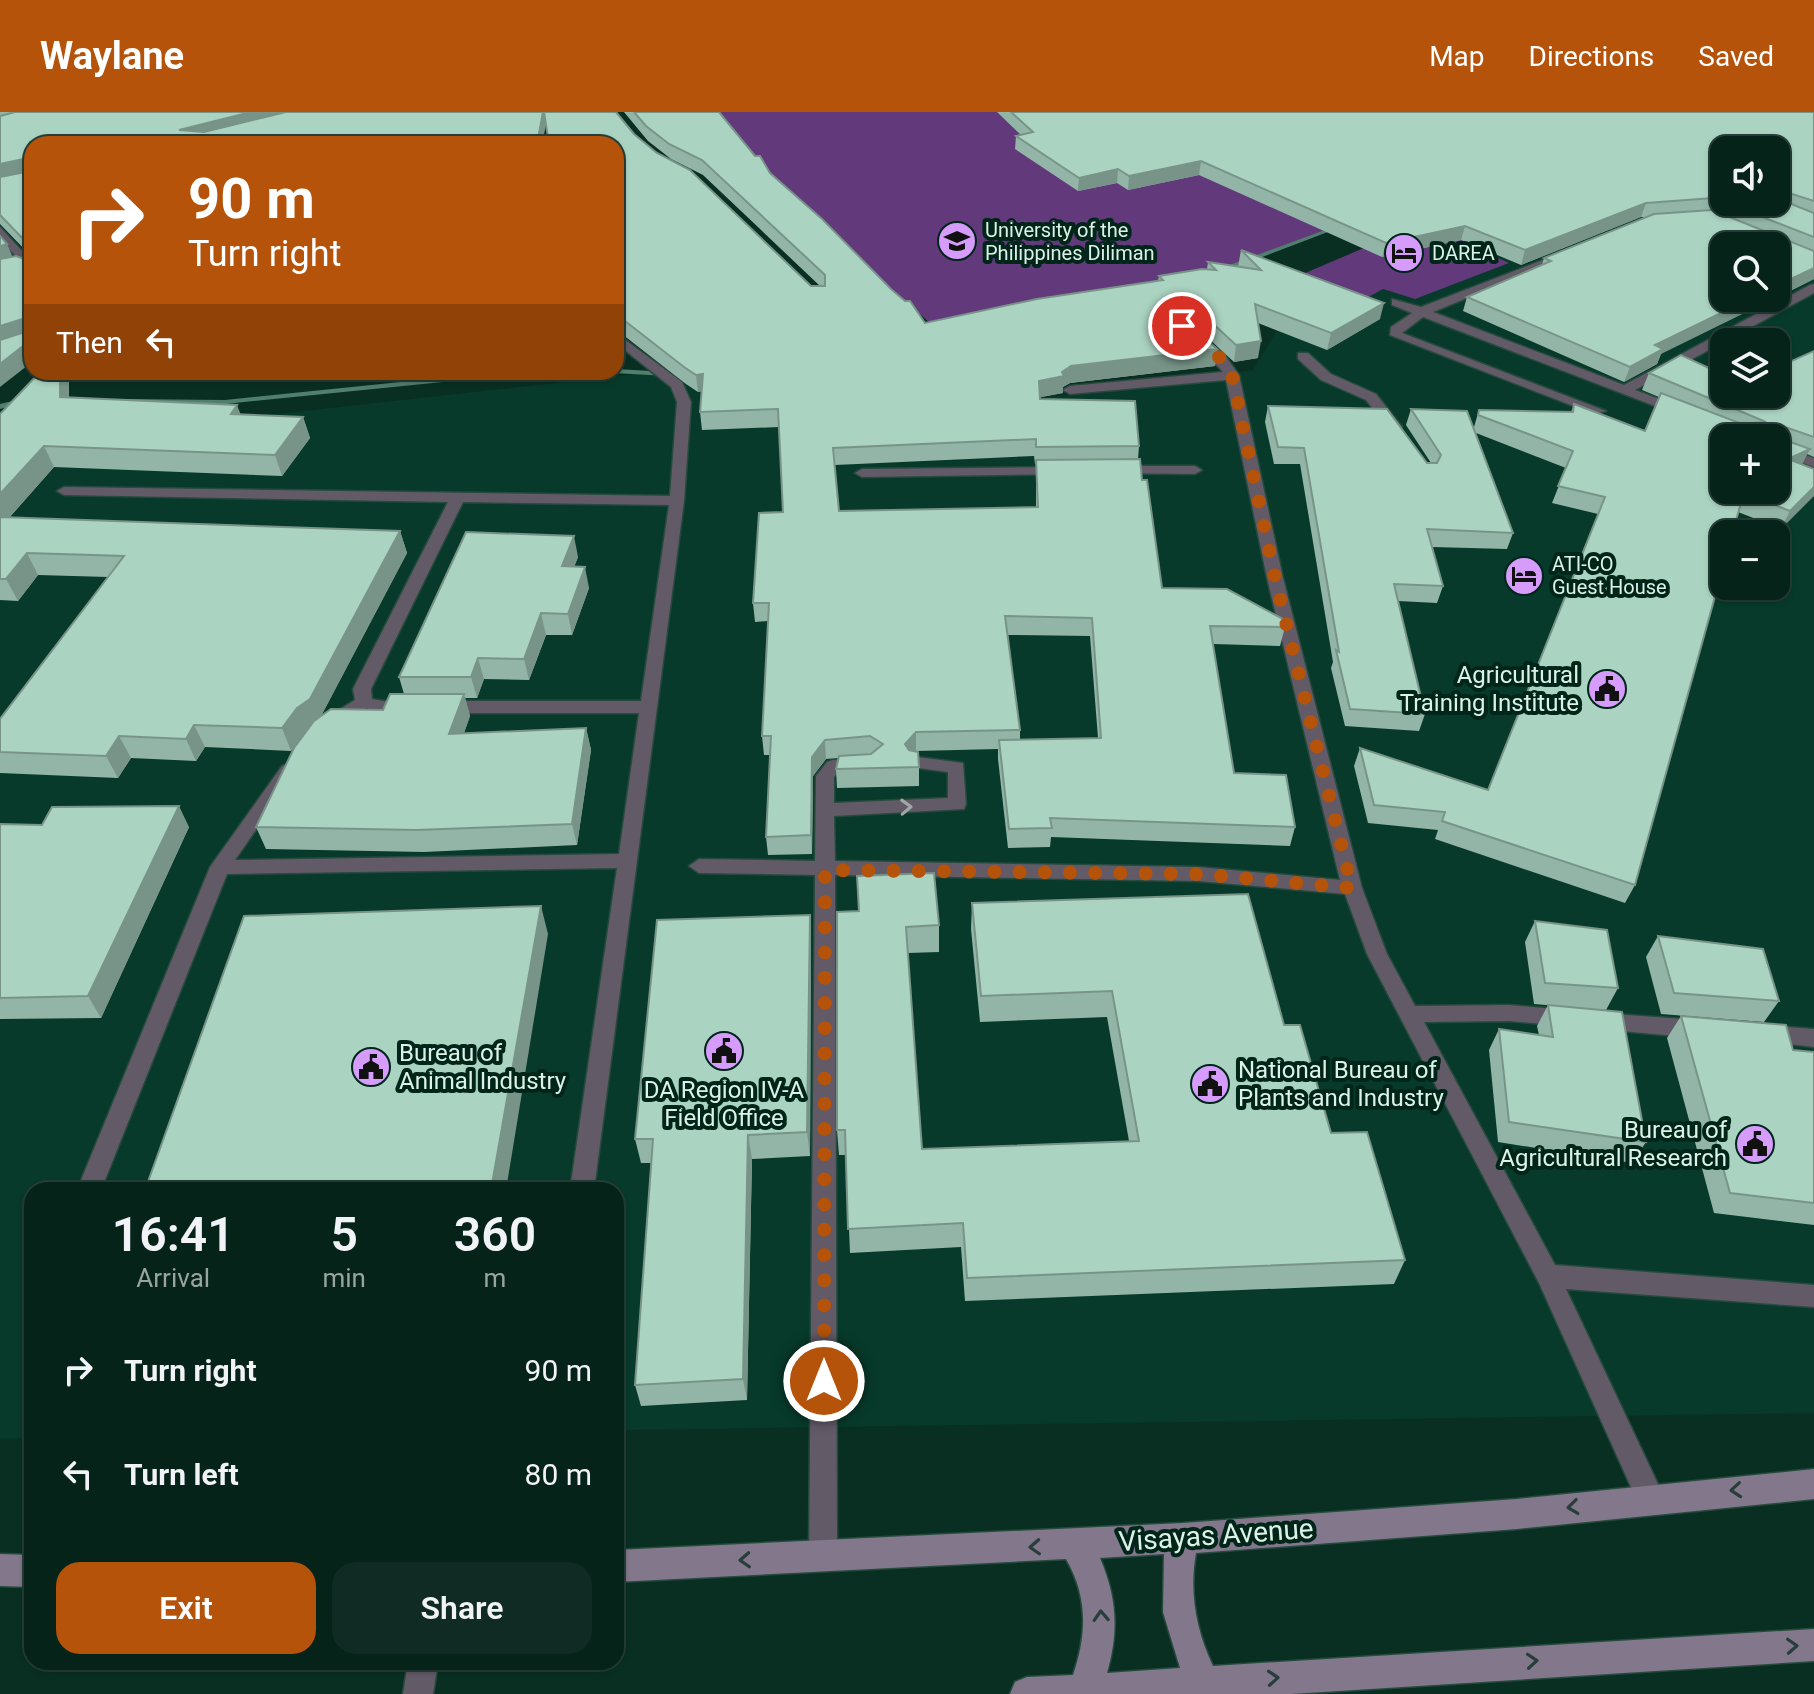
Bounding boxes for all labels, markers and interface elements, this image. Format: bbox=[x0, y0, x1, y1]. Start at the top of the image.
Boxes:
text: Waylane bbox=[40, 34, 184, 78]
text: Map bbox=[1429, 40, 1485, 73]
text: Directions bbox=[1529, 40, 1654, 73]
text: Saved bbox=[1698, 40, 1774, 73]
map controls bbox=[1710, 136, 1790, 600]
button: sound bbox=[1710, 136, 1790, 216]
text: 90 m bbox=[188, 166, 315, 232]
icon: right bbox=[56, 168, 160, 272]
place label: University of the Philippines Diliman bbox=[985, 218, 1155, 265]
school or university icon: University of the Philippines Diliman bbox=[936, 220, 978, 262]
hotel icon: DAREA bbox=[1383, 232, 1425, 274]
button: search bbox=[1710, 232, 1790, 312]
text: Turn right bbox=[188, 233, 341, 275]
place label: DAREA bbox=[1432, 241, 1495, 265]
pin bbox=[1148, 292, 1216, 360]
icon: arrive bbox=[1160, 304, 1204, 348]
icon: left bbox=[139, 320, 183, 364]
text: Then bbox=[56, 325, 123, 360]
button: layers bbox=[1710, 328, 1790, 408]
button: + bbox=[1710, 424, 1790, 504]
button: − bbox=[1710, 520, 1790, 600]
place label: ATI-CO Guest House bbox=[1552, 552, 1667, 599]
hotel icon: ATI-CO Guest House bbox=[1503, 555, 1545, 597]
place label: Agricultural Training Institute bbox=[1400, 661, 1579, 717]
public building icon: Agricultural Training Institute bbox=[1586, 668, 1628, 710]
one-way arrow bbox=[900, 799, 913, 816]
public building icon: DA Region IV-A Field Office bbox=[703, 1030, 745, 1072]
place label: Bureau of Animal Industry bbox=[399, 1039, 567, 1095]
public building icon: Bureau of Animal Industry bbox=[350, 1046, 392, 1088]
place label: National Bureau of Plants and Industry bbox=[1238, 1056, 1444, 1112]
public building icon: National Bureau of Plants and Industry bbox=[1189, 1063, 1231, 1105]
place label: DA Region IV-A Field Office bbox=[644, 1076, 805, 1132]
place label: Bureau of Agricultural Research bbox=[1499, 1116, 1728, 1172]
public building icon: Bureau of Agricultural Research bbox=[1734, 1123, 1776, 1165]
text: 16:41 bbox=[112, 1206, 235, 1263]
text: 5 bbox=[331, 1206, 358, 1263]
text: 360 bbox=[454, 1206, 536, 1263]
text: Arrival bbox=[136, 1263, 210, 1293]
text: min bbox=[322, 1263, 366, 1293]
text: m bbox=[484, 1263, 506, 1293]
position arrow bbox=[782, 1339, 866, 1423]
icon: right bbox=[56, 1348, 100, 1392]
text: Turn right bbox=[124, 1353, 257, 1388]
text: 90 m bbox=[525, 1353, 592, 1388]
icon: left bbox=[56, 1452, 100, 1496]
text: Turn left bbox=[124, 1457, 239, 1492]
text: 80 m bbox=[525, 1457, 592, 1492]
one-way arrow bbox=[1729, 1481, 1742, 1498]
one-way arrow bbox=[1566, 1498, 1580, 1515]
street label: Visayas Avenue bbox=[1117, 1512, 1315, 1558]
one-way arrow bbox=[1028, 1538, 1041, 1555]
one-way arrow bbox=[738, 1552, 751, 1569]
button: Exit bbox=[56, 1562, 316, 1654]
button: Share bbox=[332, 1562, 592, 1654]
one-way arrow bbox=[1092, 1609, 1109, 1622]
one-way arrow bbox=[1786, 1638, 1799, 1655]
one-way arrow bbox=[1526, 1653, 1539, 1670]
one-way arrow bbox=[1267, 1670, 1280, 1687]

